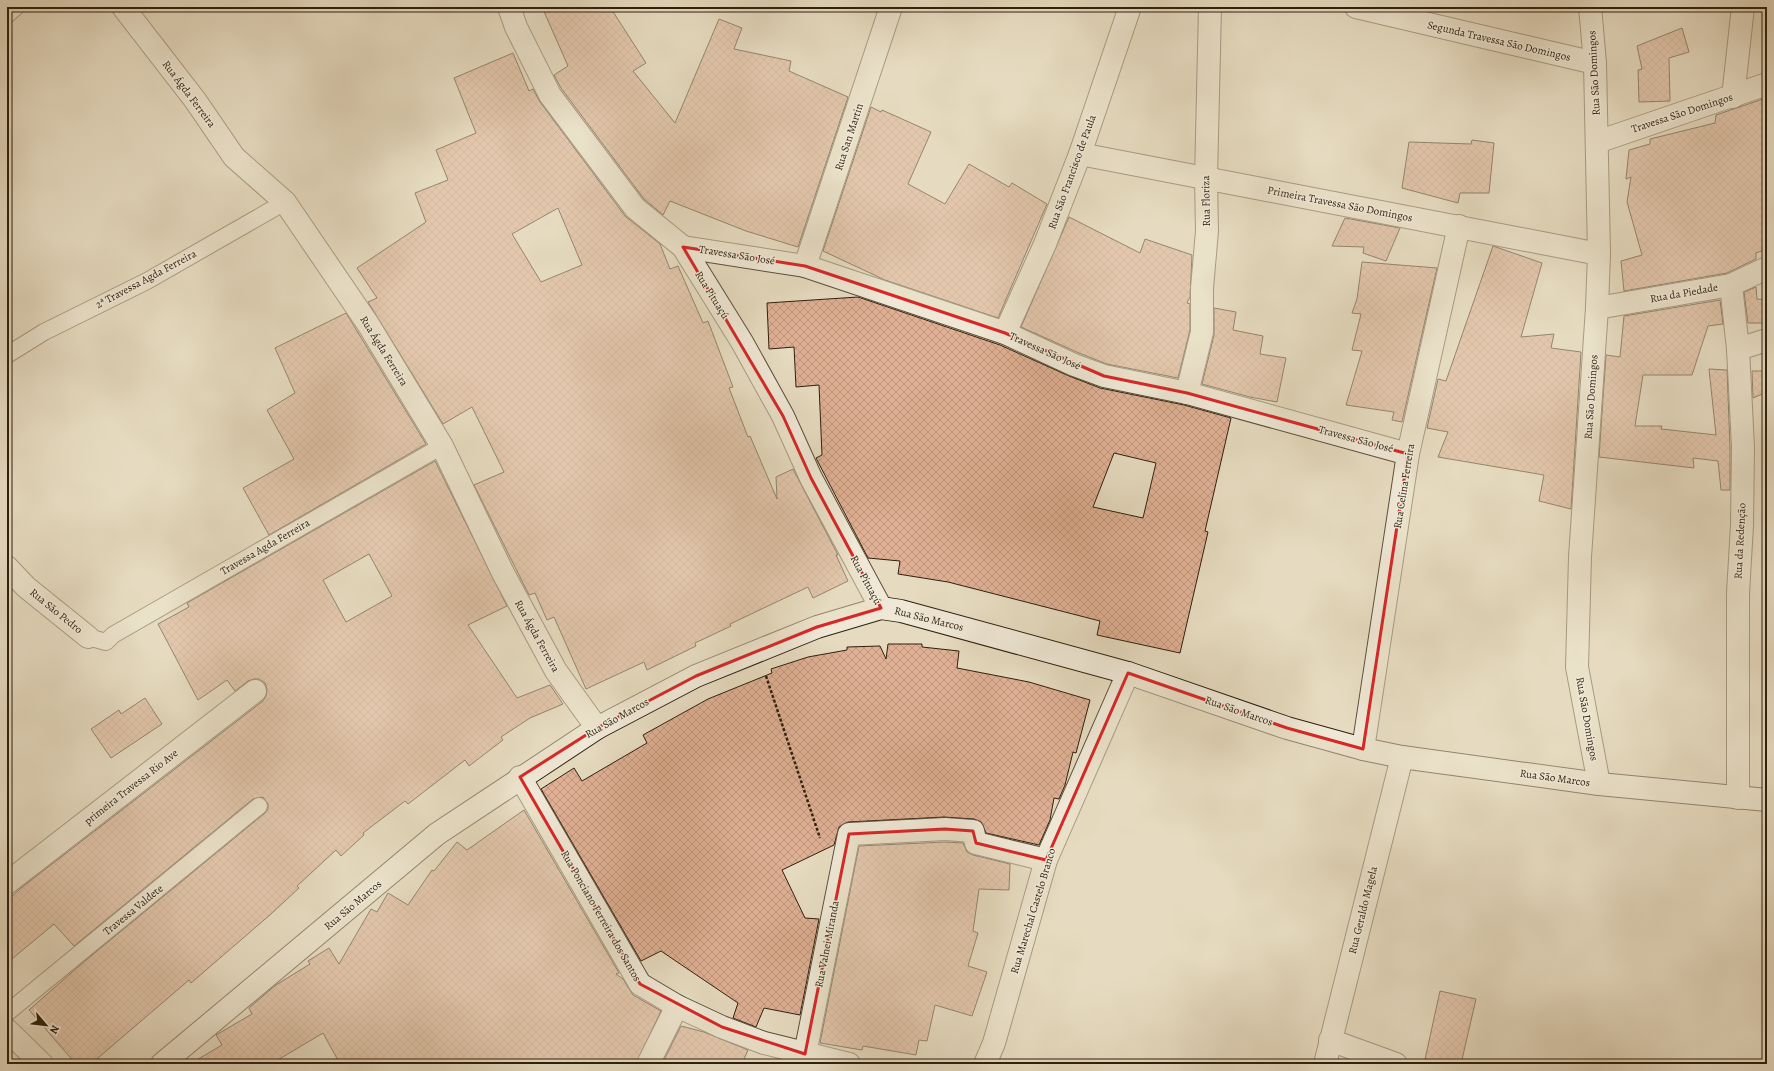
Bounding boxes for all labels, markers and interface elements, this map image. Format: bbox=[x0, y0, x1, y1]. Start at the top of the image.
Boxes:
street label: Segunda Travessa São Domingos bbox=[1426, 17, 1572, 65]
street label: Rua São Domingos bbox=[1584, 30, 1604, 116]
street label: Rua Ágda Ferreira bbox=[159, 57, 220, 131]
street label: Travessa São Domingos bbox=[1629, 90, 1735, 136]
street label: Rua San Martin bbox=[831, 101, 867, 173]
street label: Rua São Francisco de Paula bbox=[1044, 112, 1100, 231]
street label: Rua Floriza bbox=[1198, 175, 1214, 227]
street label: Primeira Travessa São Domingos bbox=[1266, 183, 1414, 225]
street label: Travessa São José bbox=[698, 242, 776, 268]
street label: 2ª Travessa Agda Ferreira bbox=[93, 246, 200, 312]
street label: Rua Pituaçú bbox=[691, 268, 733, 322]
street label: Rua da Piedade bbox=[1649, 280, 1719, 306]
street label: Rua Ágda Ferreira bbox=[356, 313, 412, 390]
street label: Travessa São José bbox=[1007, 329, 1083, 374]
street label: Rua São Domingos bbox=[1581, 354, 1601, 440]
street label: Travessa São José bbox=[1317, 422, 1395, 456]
street label: Rua Celina Ferreira bbox=[1390, 441, 1418, 530]
street label: Rua da Redenção bbox=[1731, 502, 1750, 579]
street label: Travessa Agda Ferreira bbox=[217, 515, 313, 579]
street label: Rua Pituaçú bbox=[847, 553, 885, 607]
street label: Rua São Pedro bbox=[26, 585, 86, 637]
street label: Rua Ágda Ferreira bbox=[511, 597, 563, 676]
street label: Rua São Marcos bbox=[893, 603, 965, 635]
street label: Rua São Domingos bbox=[1572, 676, 1602, 762]
street label: Rua São Marcos bbox=[1203, 692, 1275, 730]
street label: Rua São Marcos bbox=[582, 694, 652, 742]
street label: primeira Travessa Rio Ave bbox=[81, 746, 181, 828]
street label: Rua São Marcos bbox=[1519, 766, 1591, 790]
street label: Rua Marechal Castelo Branco bbox=[1007, 846, 1059, 976]
street label: Rua Ponciano Ferreira dos Santos bbox=[557, 848, 645, 984]
street label: Rua Geraldo Magela bbox=[1345, 864, 1381, 955]
street label: Rua São Marcos bbox=[321, 876, 385, 934]
street label: Travessa Valdete bbox=[100, 881, 166, 939]
street label: Rua Valnei Miranda bbox=[811, 898, 843, 989]
north arrow bbox=[26, 1005, 66, 1045]
text: N bbox=[46, 1022, 63, 1037]

